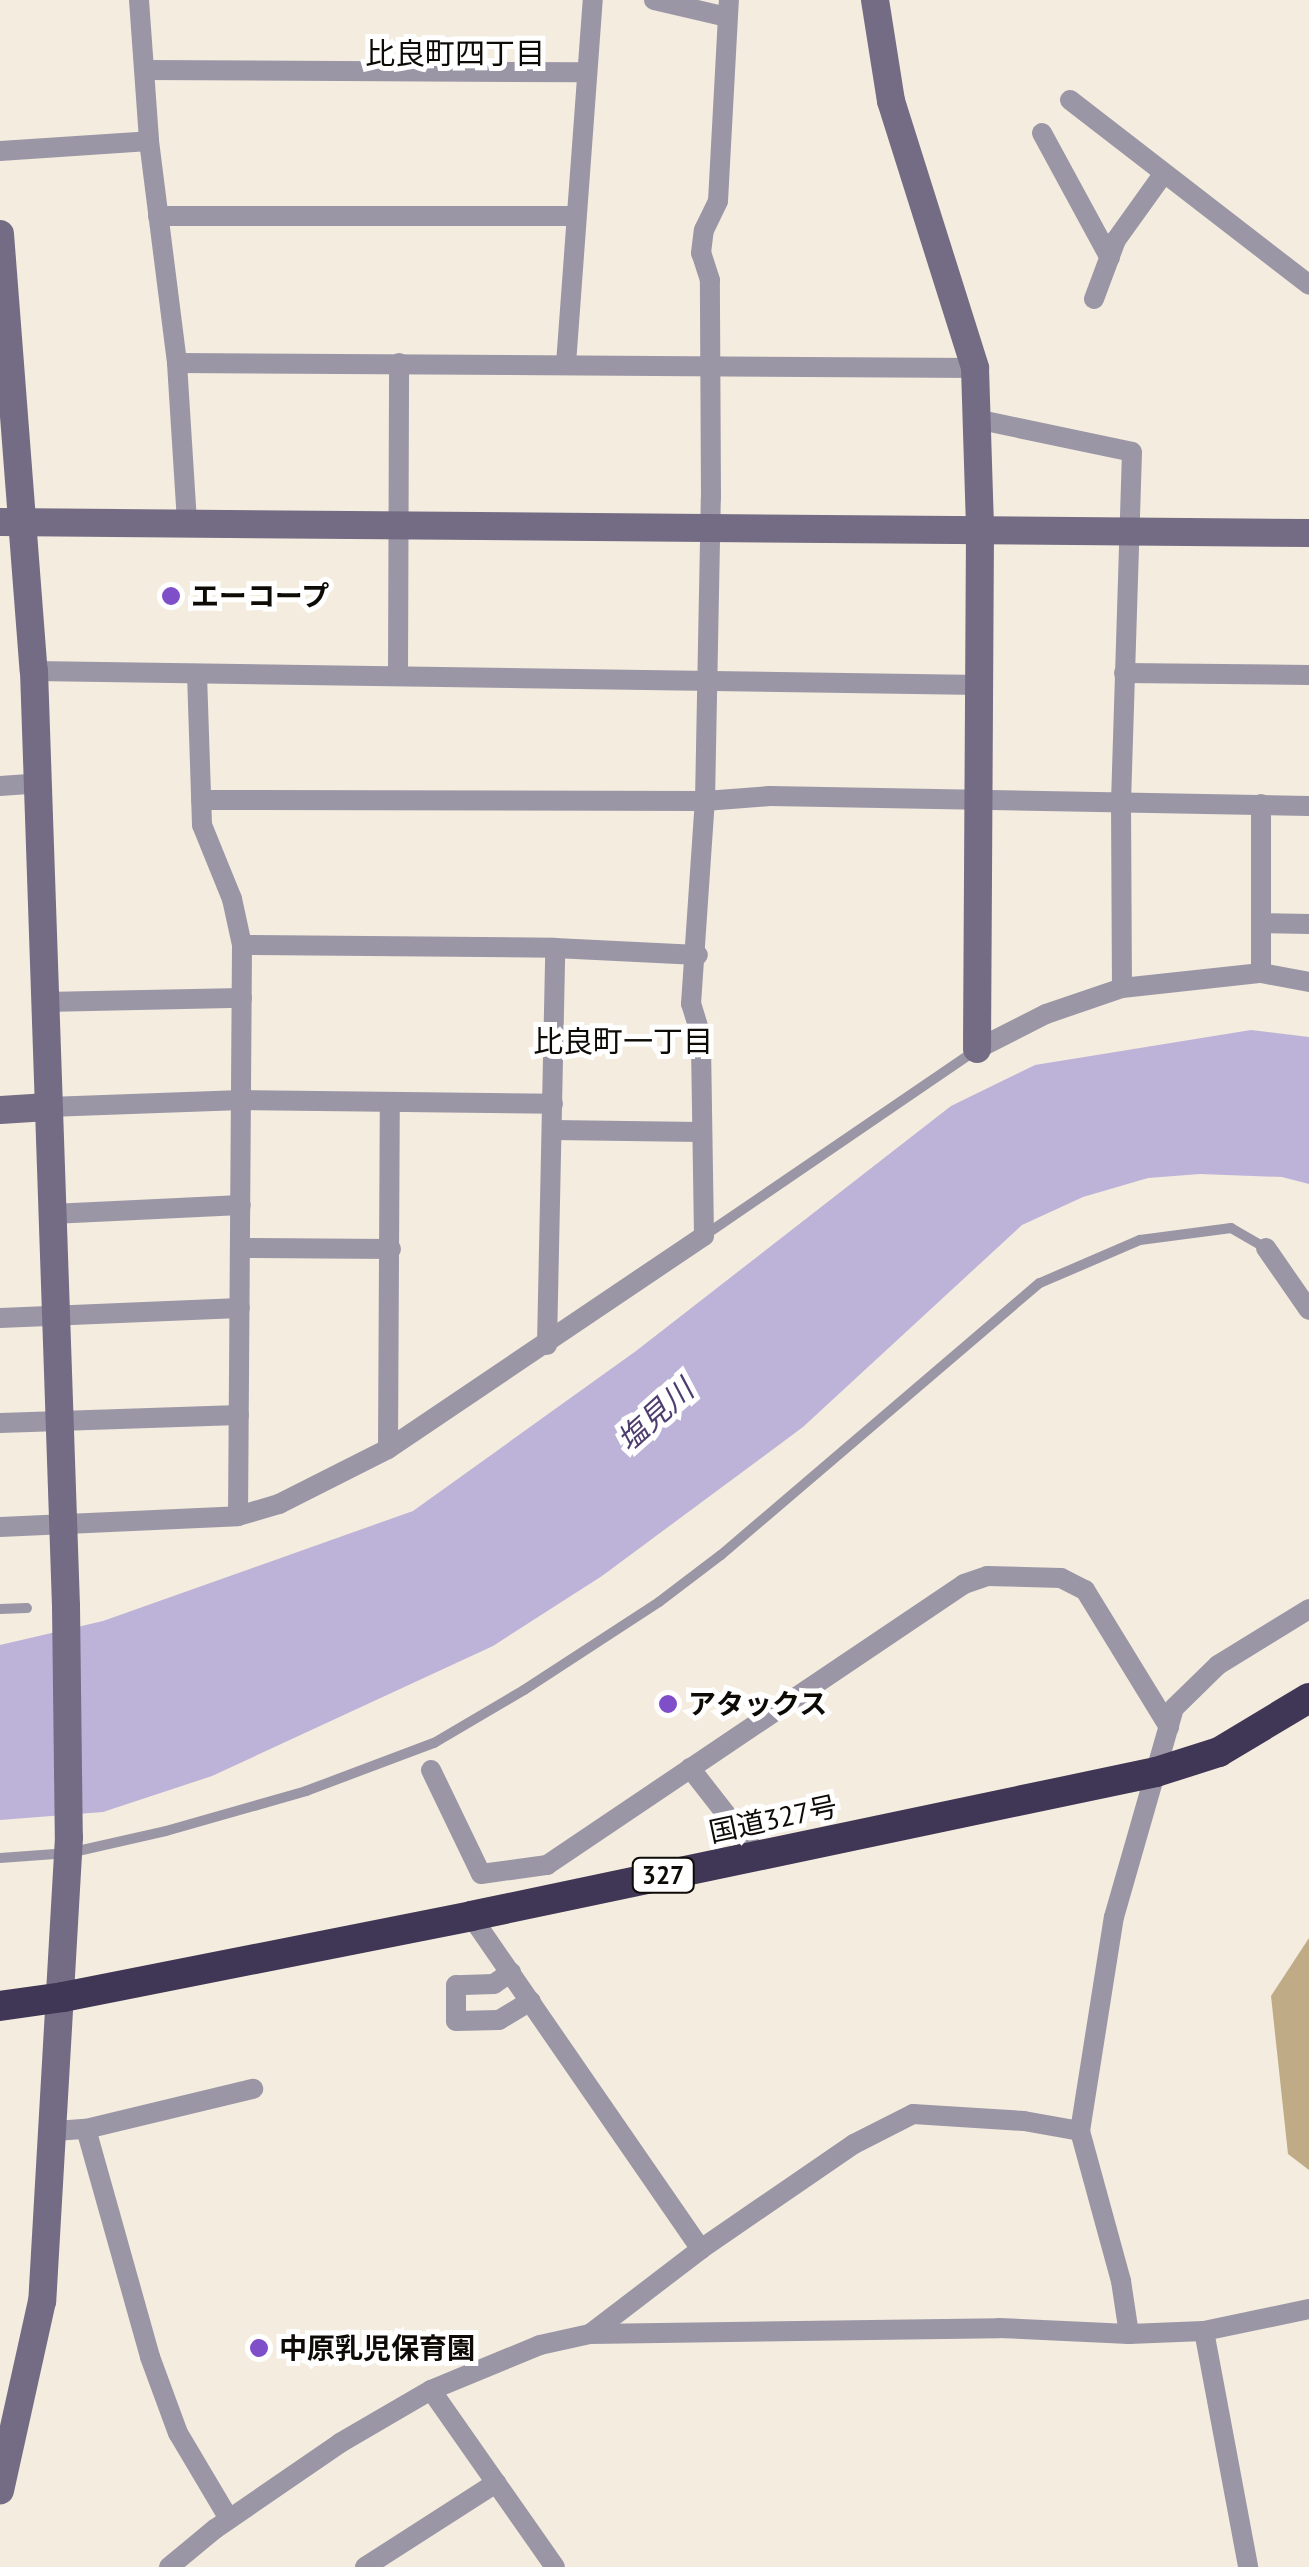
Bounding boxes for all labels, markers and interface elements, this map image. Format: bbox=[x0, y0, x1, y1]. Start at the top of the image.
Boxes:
district label: 比良町四丁目 bbox=[365, 35, 545, 71]
place label: エーコープ bbox=[191, 579, 331, 613]
marker: エーコープ bbox=[160, 585, 182, 607]
district label: 比良町一丁目 bbox=[533, 1023, 713, 1059]
water label: 塩見川 bbox=[610, 1372, 700, 1458]
place label: アタックス bbox=[688, 1687, 828, 1721]
marker: アタックス bbox=[657, 1693, 679, 1715]
street label: 国道327号 bbox=[706, 1789, 840, 1849]
road number: 327 bbox=[630, 1855, 696, 1895]
place label: 中原乳児保育園 bbox=[279, 2331, 475, 2365]
marker: 中原乳児保育園 bbox=[248, 2337, 270, 2359]

